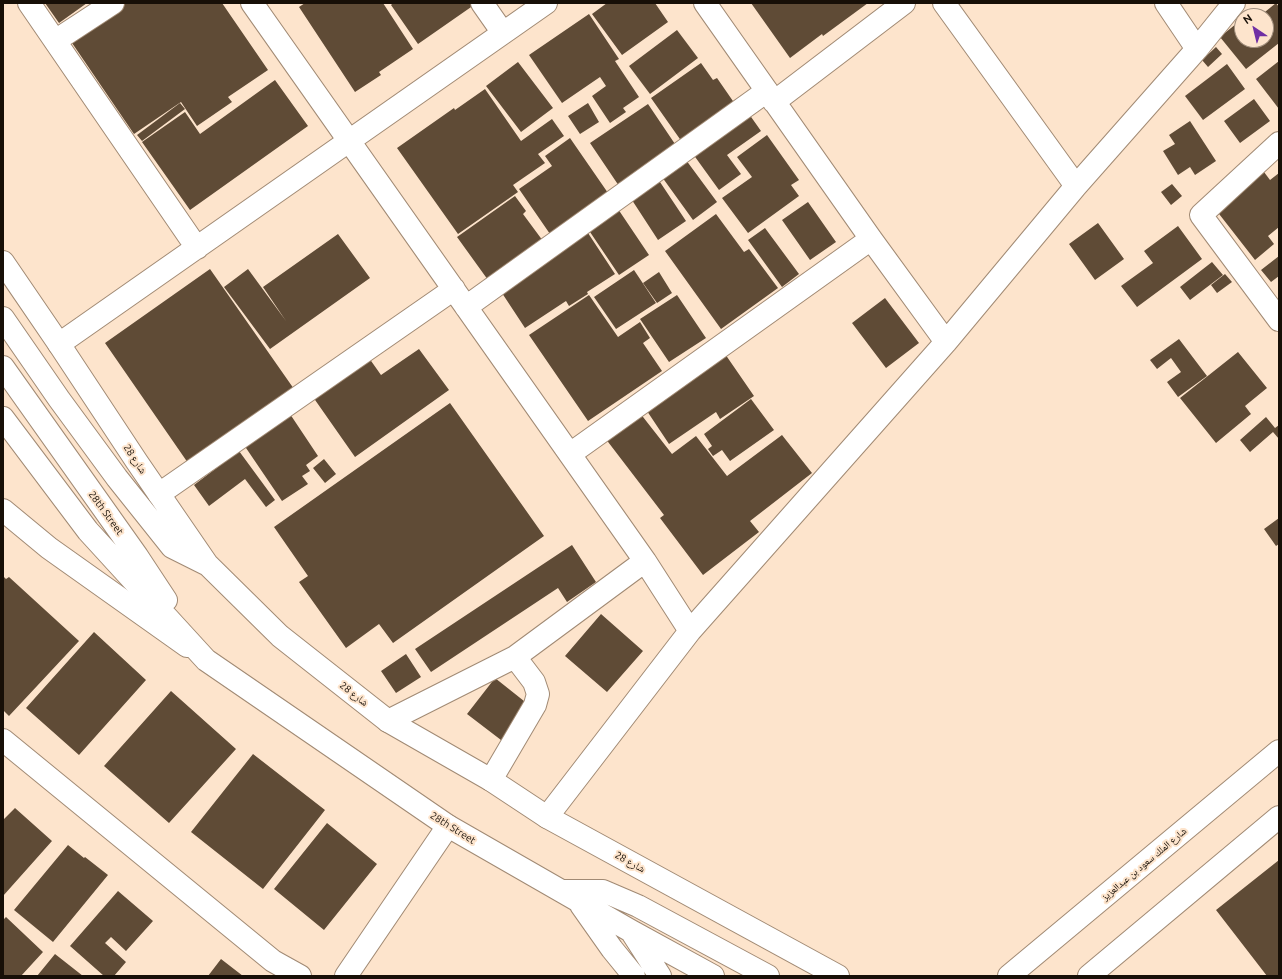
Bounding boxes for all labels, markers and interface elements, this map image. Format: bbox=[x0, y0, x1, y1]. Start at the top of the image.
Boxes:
north arrow bbox=[1234, 8, 1274, 48]
text: N bbox=[1241, 12, 1254, 26]
street label: شارع 28 bbox=[121, 442, 149, 476]
street label: 28th Street bbox=[86, 489, 126, 537]
street label: شارع 28 bbox=[337, 679, 371, 709]
street label: 28th Street bbox=[428, 809, 478, 847]
street label: شارع الملك سعود بن عبدالعزيز bbox=[1099, 825, 1189, 903]
street label: شارع 28 bbox=[613, 849, 647, 875]

